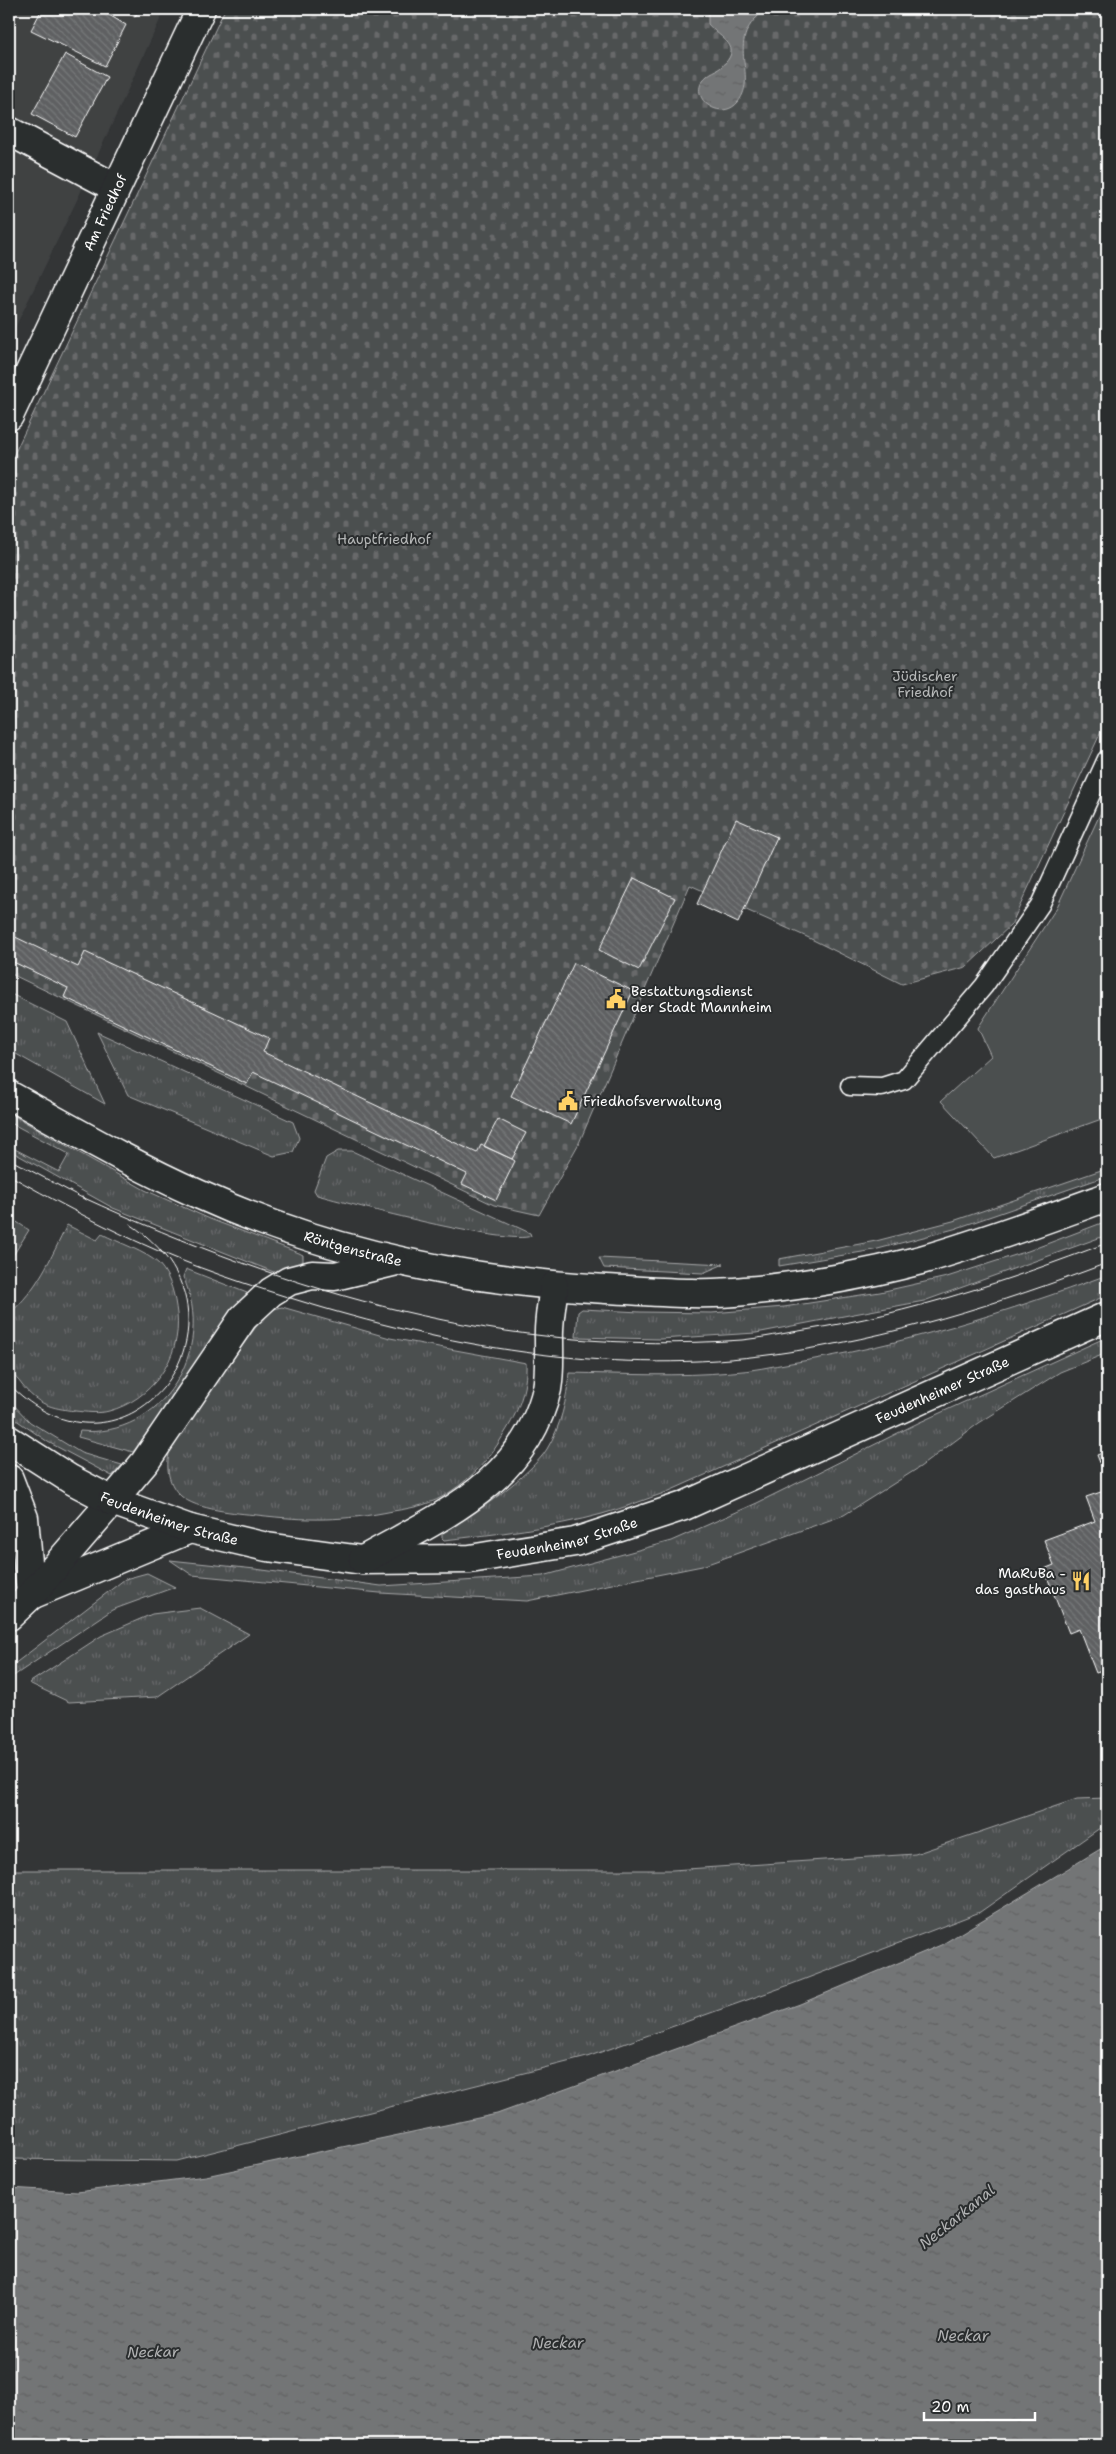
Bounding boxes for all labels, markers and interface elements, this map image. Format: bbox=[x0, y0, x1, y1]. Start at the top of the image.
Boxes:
street label: Am Friedhof bbox=[79, 170, 131, 254]
park label: Hauptfriedhof bbox=[337, 530, 432, 548]
park label: Jüdischer Friedhof bbox=[892, 667, 958, 701]
place label: Bestattungsdienst der Stadt Mannheim bbox=[631, 982, 772, 1016]
public building icon: Bestattungsdienst der Stadt Mannheim bbox=[605, 988, 627, 1010]
public building icon: Friedhofsverwaltung bbox=[557, 1090, 579, 1112]
place label: Friedhofsverwaltung bbox=[583, 1092, 722, 1110]
street label: Röntgenstraße bbox=[302, 1227, 404, 1270]
street label: Feudenheimer Straße bbox=[873, 1352, 1012, 1428]
street label: Feudenheimer Straße bbox=[97, 1487, 240, 1549]
street label: Feudenheimer Straße bbox=[495, 1513, 640, 1564]
place label: MaRuBa - das gasthaus bbox=[975, 1564, 1066, 1598]
restaurant icon: MaRuBa - das gasthaus bbox=[1070, 1570, 1092, 1592]
water label: Neckarkanal bbox=[915, 2180, 999, 2254]
water label: Neckar bbox=[937, 2326, 990, 2346]
water label: Neckar bbox=[532, 2333, 585, 2353]
water label: Neckar bbox=[127, 2342, 180, 2362]
scale bar bbox=[924, 2389, 1035, 2421]
text: 20 m bbox=[931, 2397, 970, 2417]

